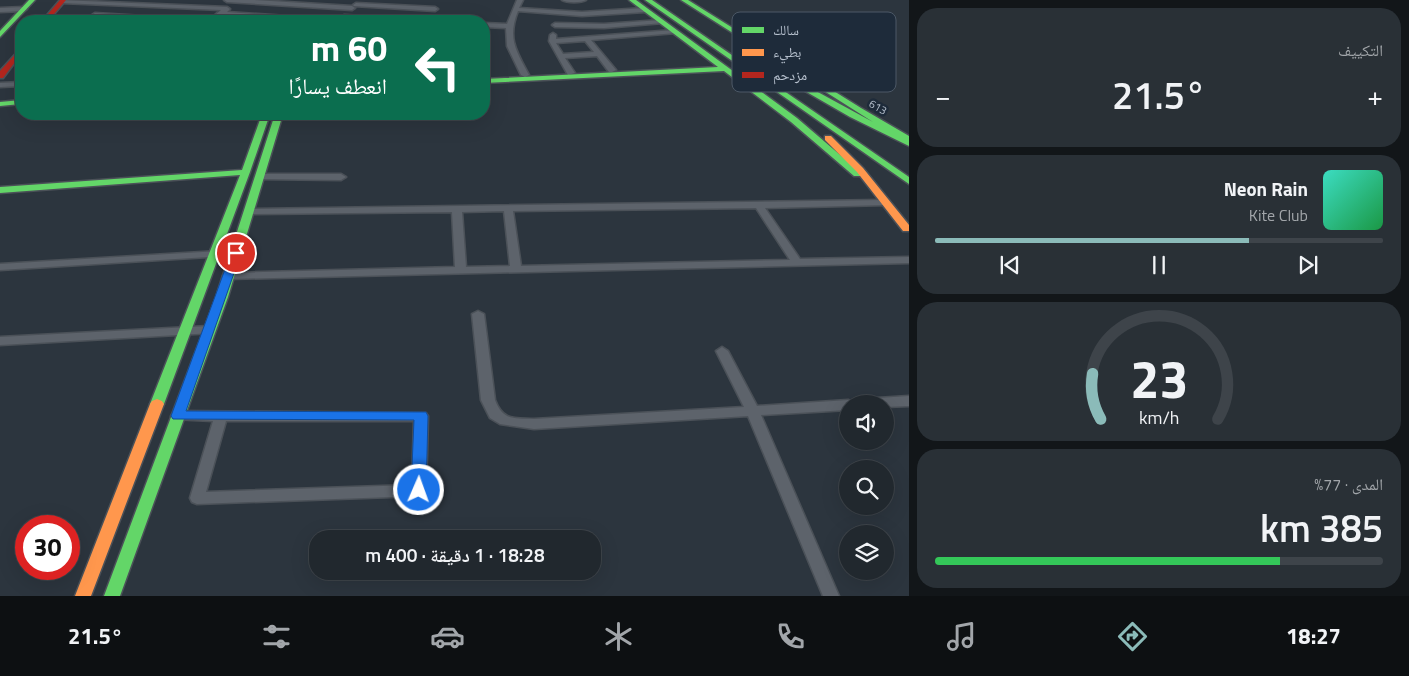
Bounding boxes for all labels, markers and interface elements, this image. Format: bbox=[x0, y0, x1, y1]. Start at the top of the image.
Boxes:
legend bbox=[732, 12, 896, 92]
text: سالك bbox=[773, 19, 799, 40]
text: 60 m bbox=[311, 21, 387, 75]
icon: left bbox=[405, 35, 470, 100]
text: التكييف bbox=[1338, 38, 1383, 62]
text: بطيء bbox=[773, 41, 802, 64]
text: مزدحم bbox=[773, 64, 807, 85]
text: 21.5° bbox=[1112, 66, 1206, 124]
text: انعطف يسارًا bbox=[289, 69, 387, 103]
text: − bbox=[935, 74, 951, 117]
text: + bbox=[1367, 74, 1383, 117]
street label: 613 bbox=[866, 96, 890, 118]
text: Neon Rain bbox=[1224, 174, 1308, 203]
text: Kite Club bbox=[1249, 203, 1308, 227]
pin bbox=[215, 232, 257, 274]
icon: arrive bbox=[222, 239, 250, 267]
icon: previous bbox=[996, 251, 1024, 279]
icon: pause bbox=[1145, 251, 1173, 279]
icon: next bbox=[1294, 251, 1322, 279]
text: 23 bbox=[1130, 339, 1188, 418]
map controls bbox=[839, 395, 894, 580]
button: sound bbox=[839, 395, 894, 450]
text: km/h bbox=[1139, 404, 1179, 431]
button: search bbox=[839, 460, 894, 515]
position arrow bbox=[392, 463, 444, 515]
text: المدى · 77% bbox=[1314, 472, 1383, 496]
text: 385 km bbox=[1260, 499, 1383, 557]
speed limit sign: 30 bbox=[15, 515, 80, 580]
button: layers bbox=[839, 525, 894, 580]
text: 18:28 · 1 دقيقة · 400 m bbox=[365, 540, 545, 569]
text: 21.5° bbox=[68, 619, 123, 653]
icon: filters bbox=[259, 619, 294, 654]
icon: car bbox=[430, 619, 465, 654]
icon: climate bbox=[601, 619, 636, 654]
icon: phone bbox=[773, 619, 808, 654]
icon: music bbox=[944, 619, 979, 654]
icon: directions bbox=[1115, 619, 1150, 654]
text: 18:27 bbox=[1286, 619, 1341, 653]

